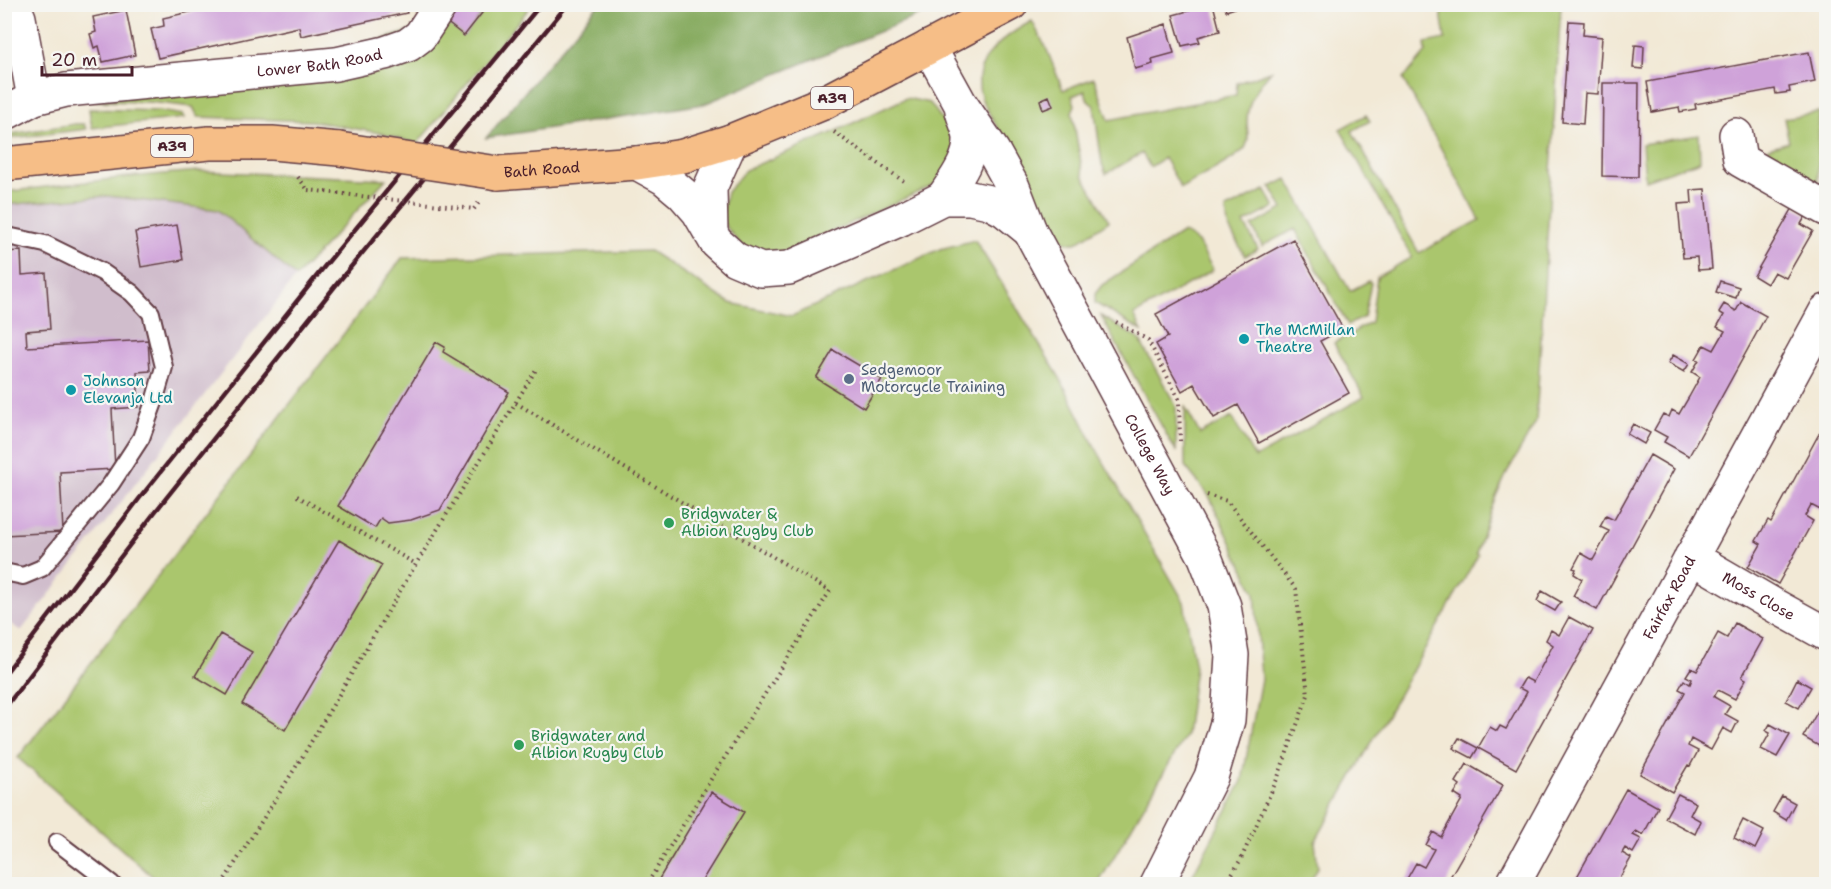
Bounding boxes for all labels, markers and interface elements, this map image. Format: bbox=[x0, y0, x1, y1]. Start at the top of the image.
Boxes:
scale bar bbox=[42, 39, 132, 77]
street label: Lower Bath Road bbox=[256, 44, 385, 82]
text: 20 m bbox=[51, 48, 97, 72]
road number: A39 bbox=[811, 87, 853, 109]
road number: A39 bbox=[151, 135, 193, 157]
street label: Bath Road bbox=[503, 157, 581, 183]
place label: The McMillan Theatre bbox=[1256, 320, 1355, 357]
marker: The McMillan Theatre bbox=[1237, 332, 1251, 346]
place label: Sedgemoor Motorcycle Training bbox=[861, 360, 1005, 397]
place label: Johnson Elevanja Ltd bbox=[83, 371, 173, 408]
marker: Sedgemoor Motorcycle Training bbox=[842, 372, 856, 386]
marker: Johnson Elevanja Ltd bbox=[64, 383, 78, 397]
street label: College Way bbox=[1120, 410, 1180, 498]
place label: Bridgwater & Albion Rugby Club bbox=[681, 504, 814, 541]
marker: Bridgwater & Albion Rugby Club bbox=[662, 516, 676, 530]
street label: Fairfax Road bbox=[1638, 552, 1700, 643]
street label: Moss Close bbox=[1718, 567, 1798, 625]
place label: Bridgwater and Albion Rugby Club bbox=[531, 726, 664, 763]
marker: Bridgwater and Albion Rugby Club bbox=[512, 738, 526, 752]

